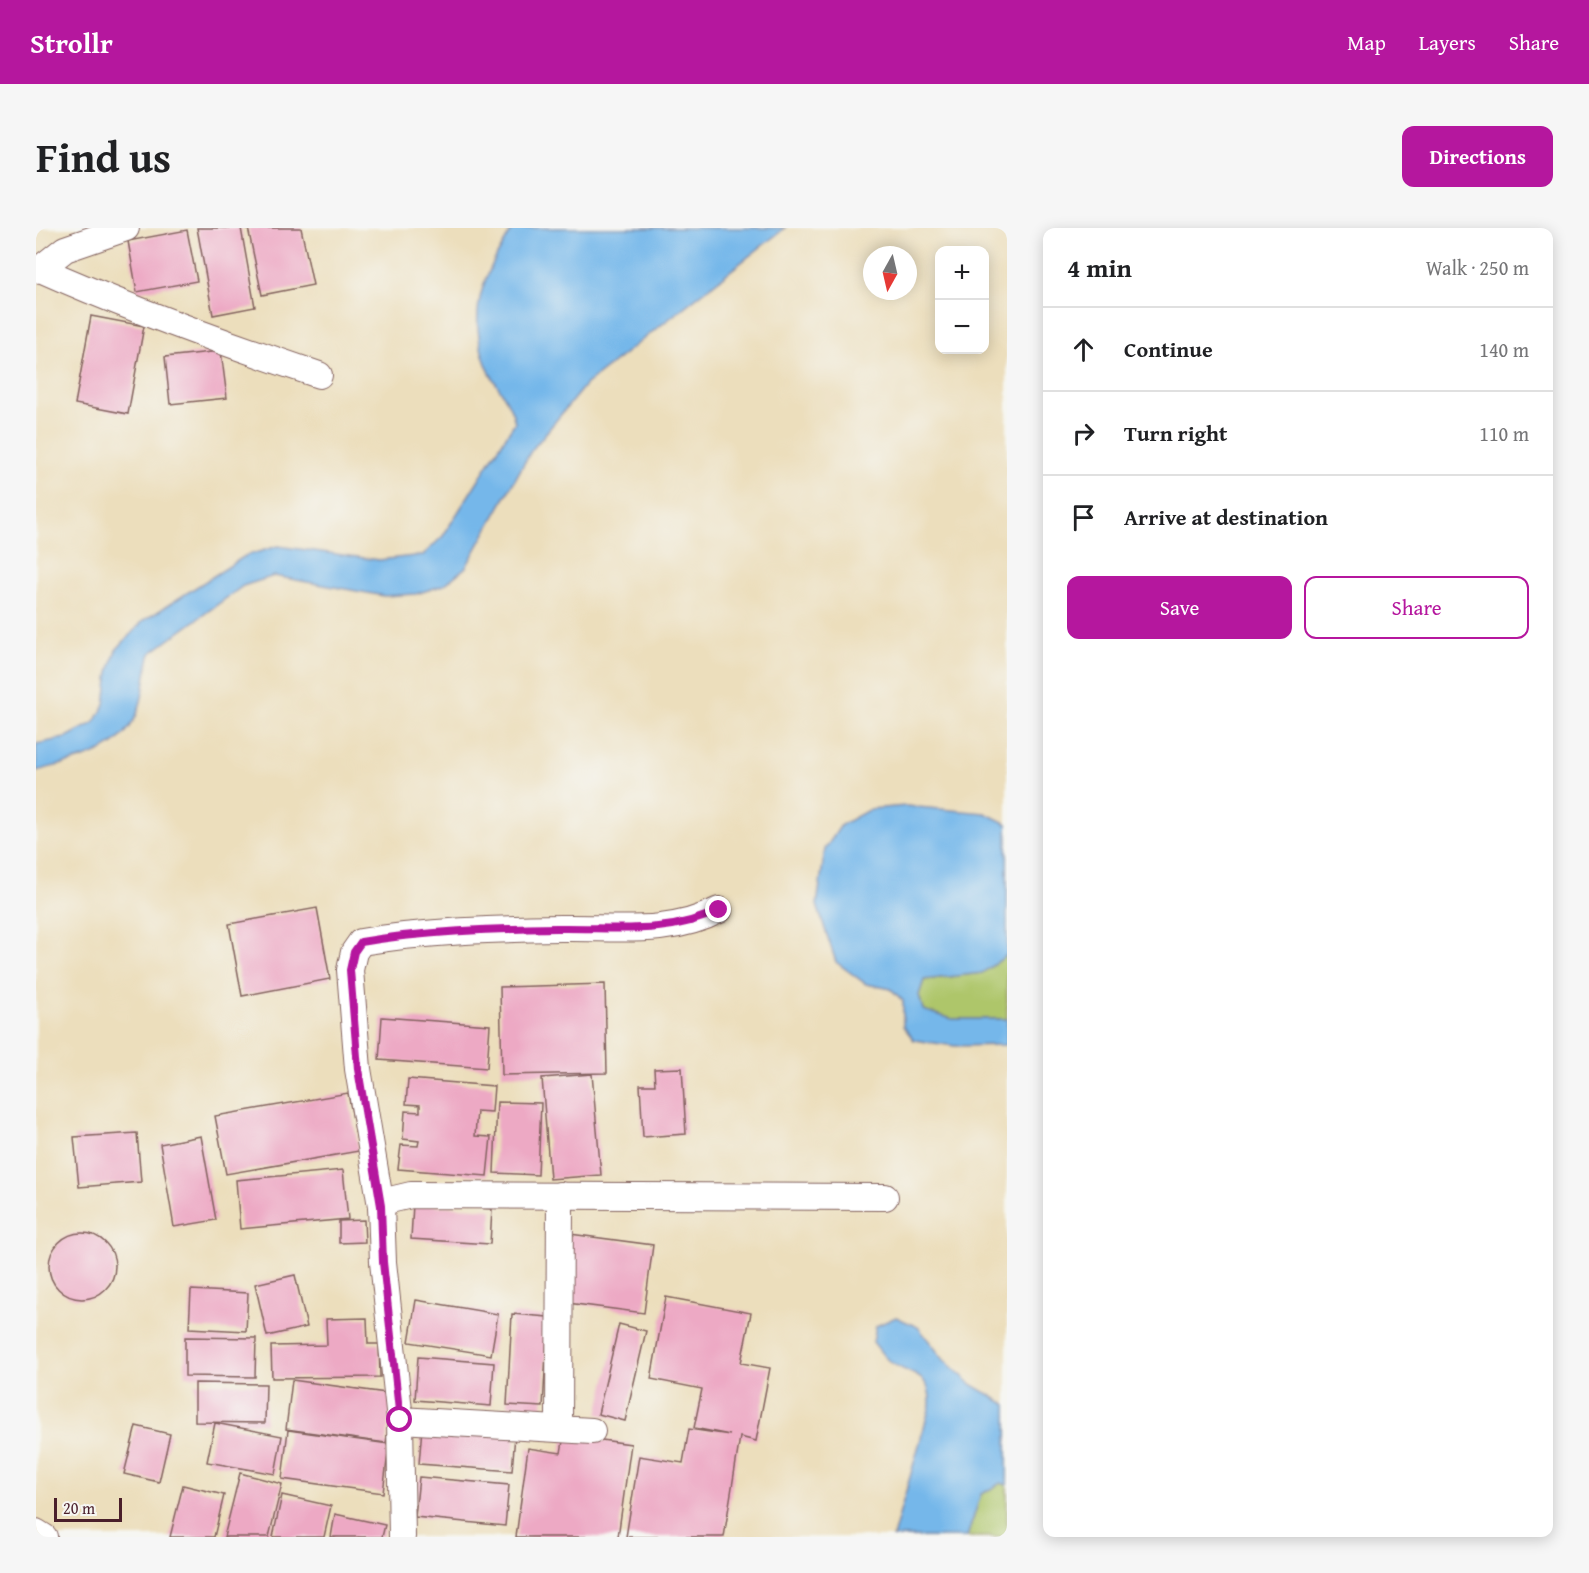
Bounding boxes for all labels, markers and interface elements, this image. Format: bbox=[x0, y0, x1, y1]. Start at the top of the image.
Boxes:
text: Strollr bbox=[30, 22, 113, 63]
text: Map bbox=[1347, 27, 1386, 58]
text: Layers bbox=[1419, 27, 1476, 58]
text: Share bbox=[1509, 27, 1559, 58]
text: Find us bbox=[36, 126, 171, 187]
button: Directions bbox=[1402, 126, 1553, 187]
north arrow bbox=[863, 246, 917, 300]
map controls bbox=[935, 246, 989, 354]
button: + bbox=[935, 246, 989, 300]
text: 4 min bbox=[1067, 248, 1132, 287]
text: Walk · 250 m bbox=[1426, 253, 1529, 282]
button: − bbox=[935, 300, 989, 354]
icon: ahead bbox=[1067, 333, 1100, 366]
text: Continue bbox=[1124, 333, 1213, 365]
text: 140 m bbox=[1479, 335, 1529, 364]
icon: right bbox=[1067, 417, 1100, 450]
text: Turn right bbox=[1124, 417, 1227, 449]
text: 110 m bbox=[1479, 419, 1529, 448]
icon: arrive bbox=[1067, 501, 1100, 534]
text: Arrive at destination bbox=[1124, 501, 1328, 533]
button: Save bbox=[1067, 576, 1292, 639]
button: Share bbox=[1304, 576, 1529, 639]
route end bbox=[705, 896, 731, 922]
route start bbox=[386, 1406, 412, 1432]
scale bar bbox=[54, 1495, 122, 1522]
text: 20 m bbox=[63, 1496, 95, 1520]

